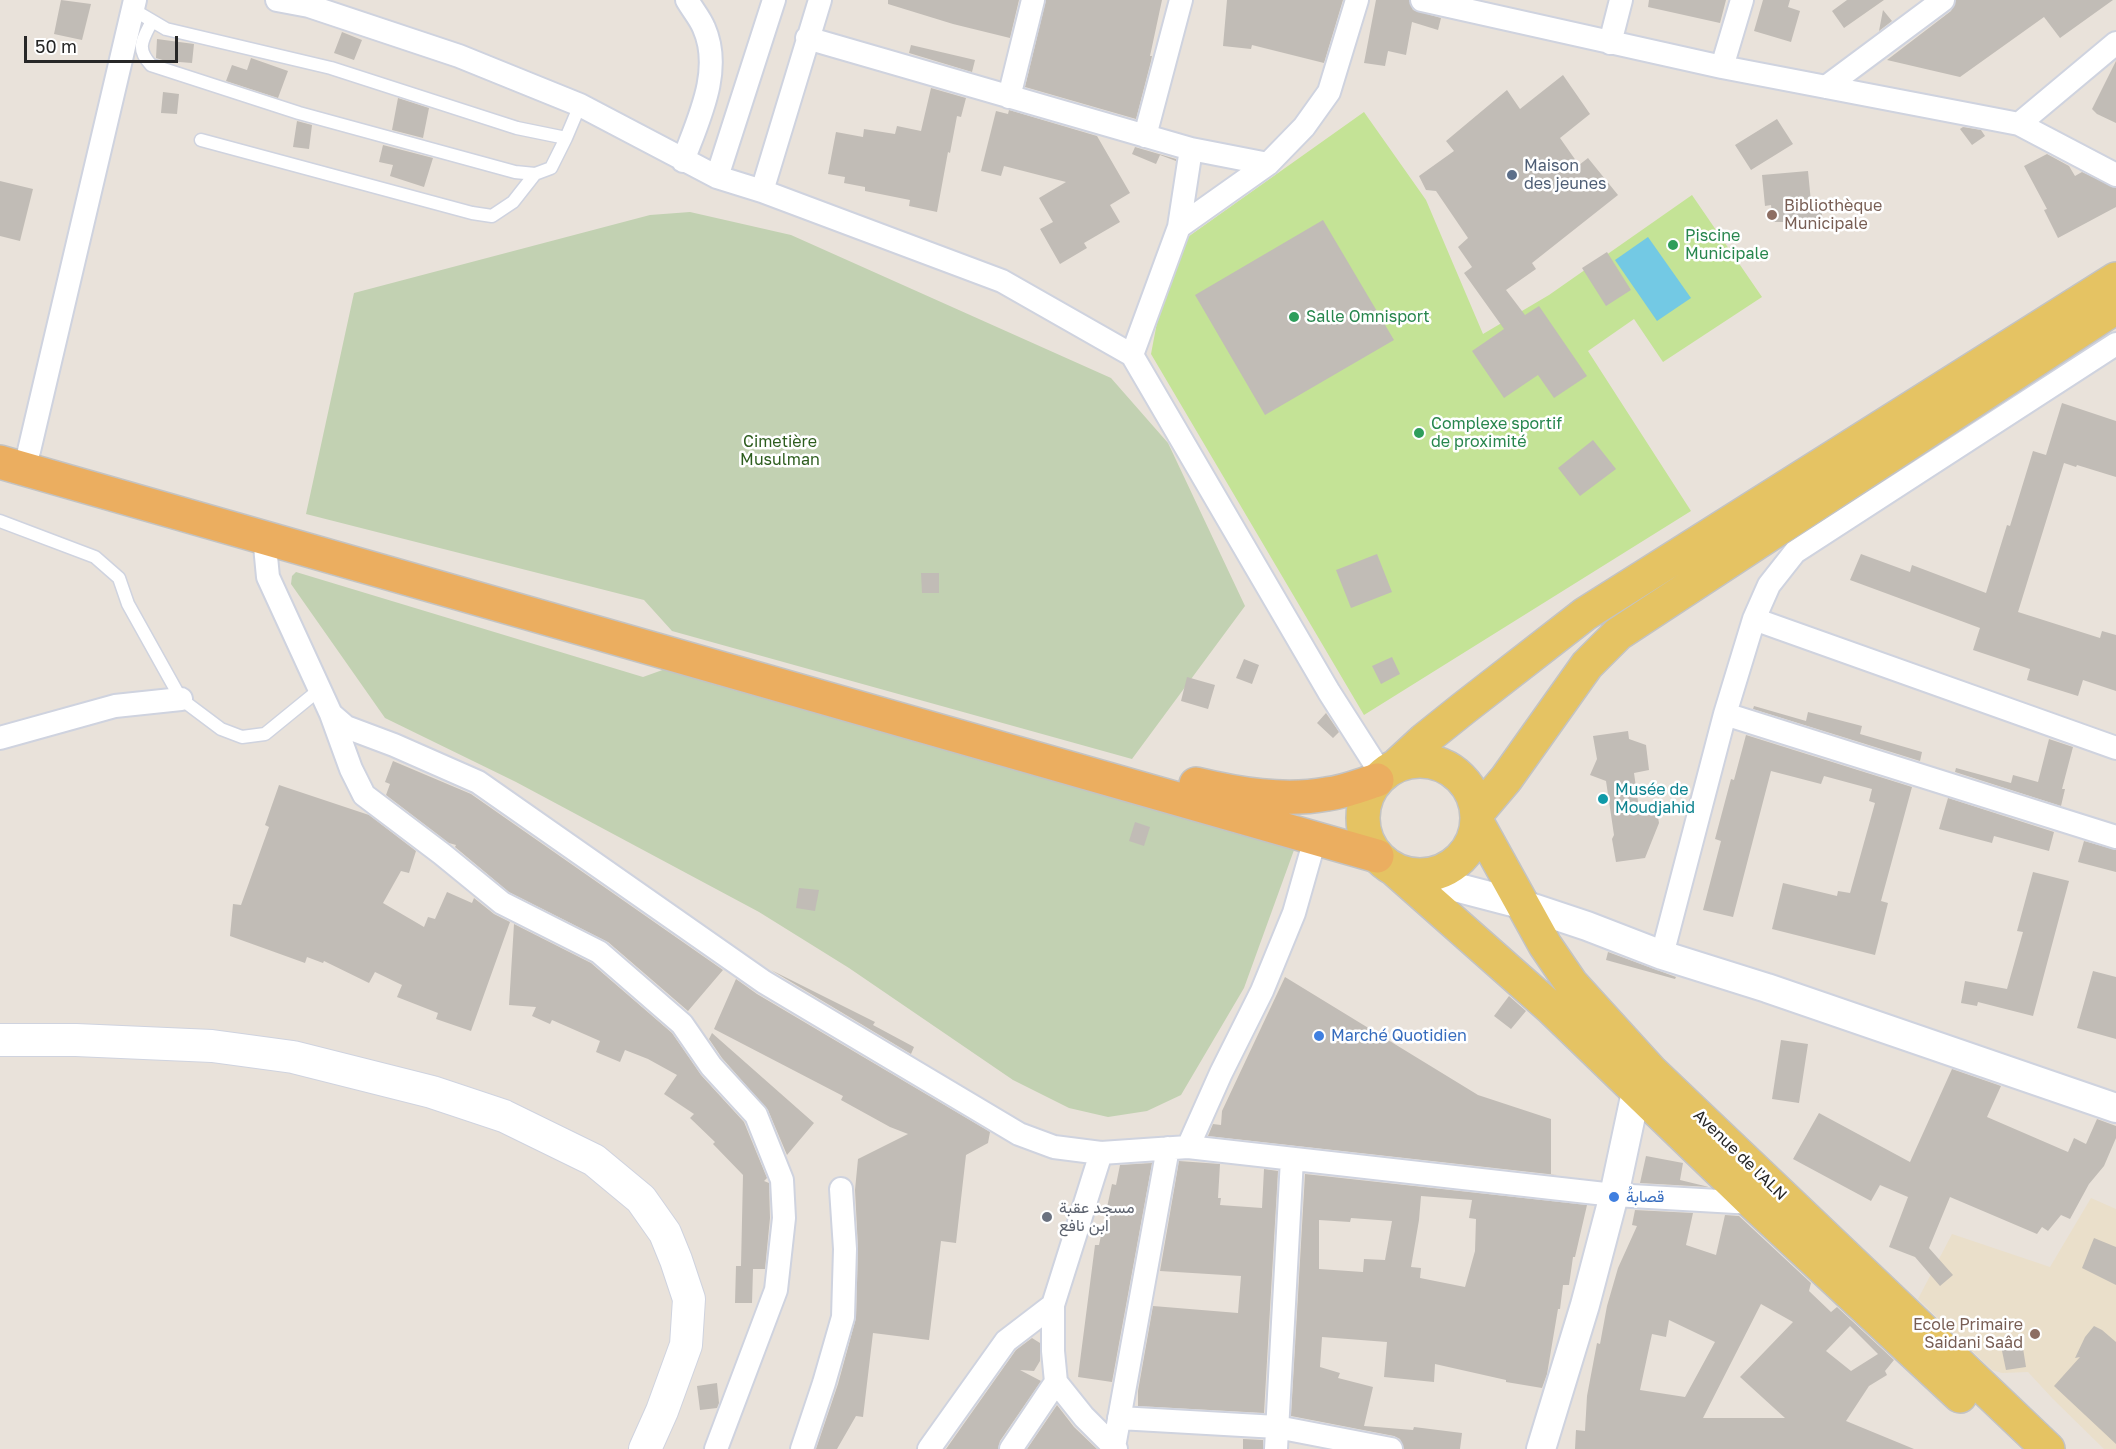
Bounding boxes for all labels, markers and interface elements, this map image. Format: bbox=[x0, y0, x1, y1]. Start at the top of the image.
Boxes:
scale bar bbox=[27, 24, 182, 62]
text: 50 m bbox=[35, 35, 77, 57]
place label: Maison des jeunes bbox=[1524, 156, 1606, 194]
marker: Maison des jeunes bbox=[1505, 168, 1519, 182]
place label: Bibliothèque Municipale bbox=[1784, 196, 1882, 234]
marker: Bibliothèque Municipale bbox=[1765, 208, 1779, 222]
place label: Piscine Municipale bbox=[1685, 226, 1769, 264]
marker: Piscine Municipale bbox=[1666, 238, 1680, 252]
place label: Salle Omnisport bbox=[1306, 307, 1430, 327]
marker: Salle Omnisport bbox=[1287, 310, 1301, 324]
place label: Complexe sportif de proximité bbox=[1431, 414, 1562, 452]
marker: Complexe sportif de proximité bbox=[1412, 426, 1426, 440]
park label: Cimetière Musulman bbox=[740, 432, 820, 470]
place label: Musée de Moudjahid bbox=[1615, 780, 1695, 818]
marker: Musée de Moudjahid bbox=[1596, 792, 1610, 806]
place label: Marché Quotidien bbox=[1331, 1026, 1467, 1046]
marker: Marché Quotidien bbox=[1312, 1029, 1326, 1043]
street label: Avenue de l'ALN bbox=[1689, 1106, 1791, 1204]
place label: قصابةُ bbox=[1626, 1187, 1664, 1207]
marker: قصابةُ bbox=[1607, 1190, 1621, 1204]
place label: مسجد عقبة ابن نافع bbox=[1059, 1198, 1135, 1236]
marker: مسجد عقبة ابن نافع bbox=[1040, 1210, 1054, 1224]
place label: Ecole Primaire Saidani Saâd bbox=[1913, 1315, 2023, 1353]
marker: Ecole Primaire Saidani Saâd bbox=[2028, 1327, 2042, 1341]

